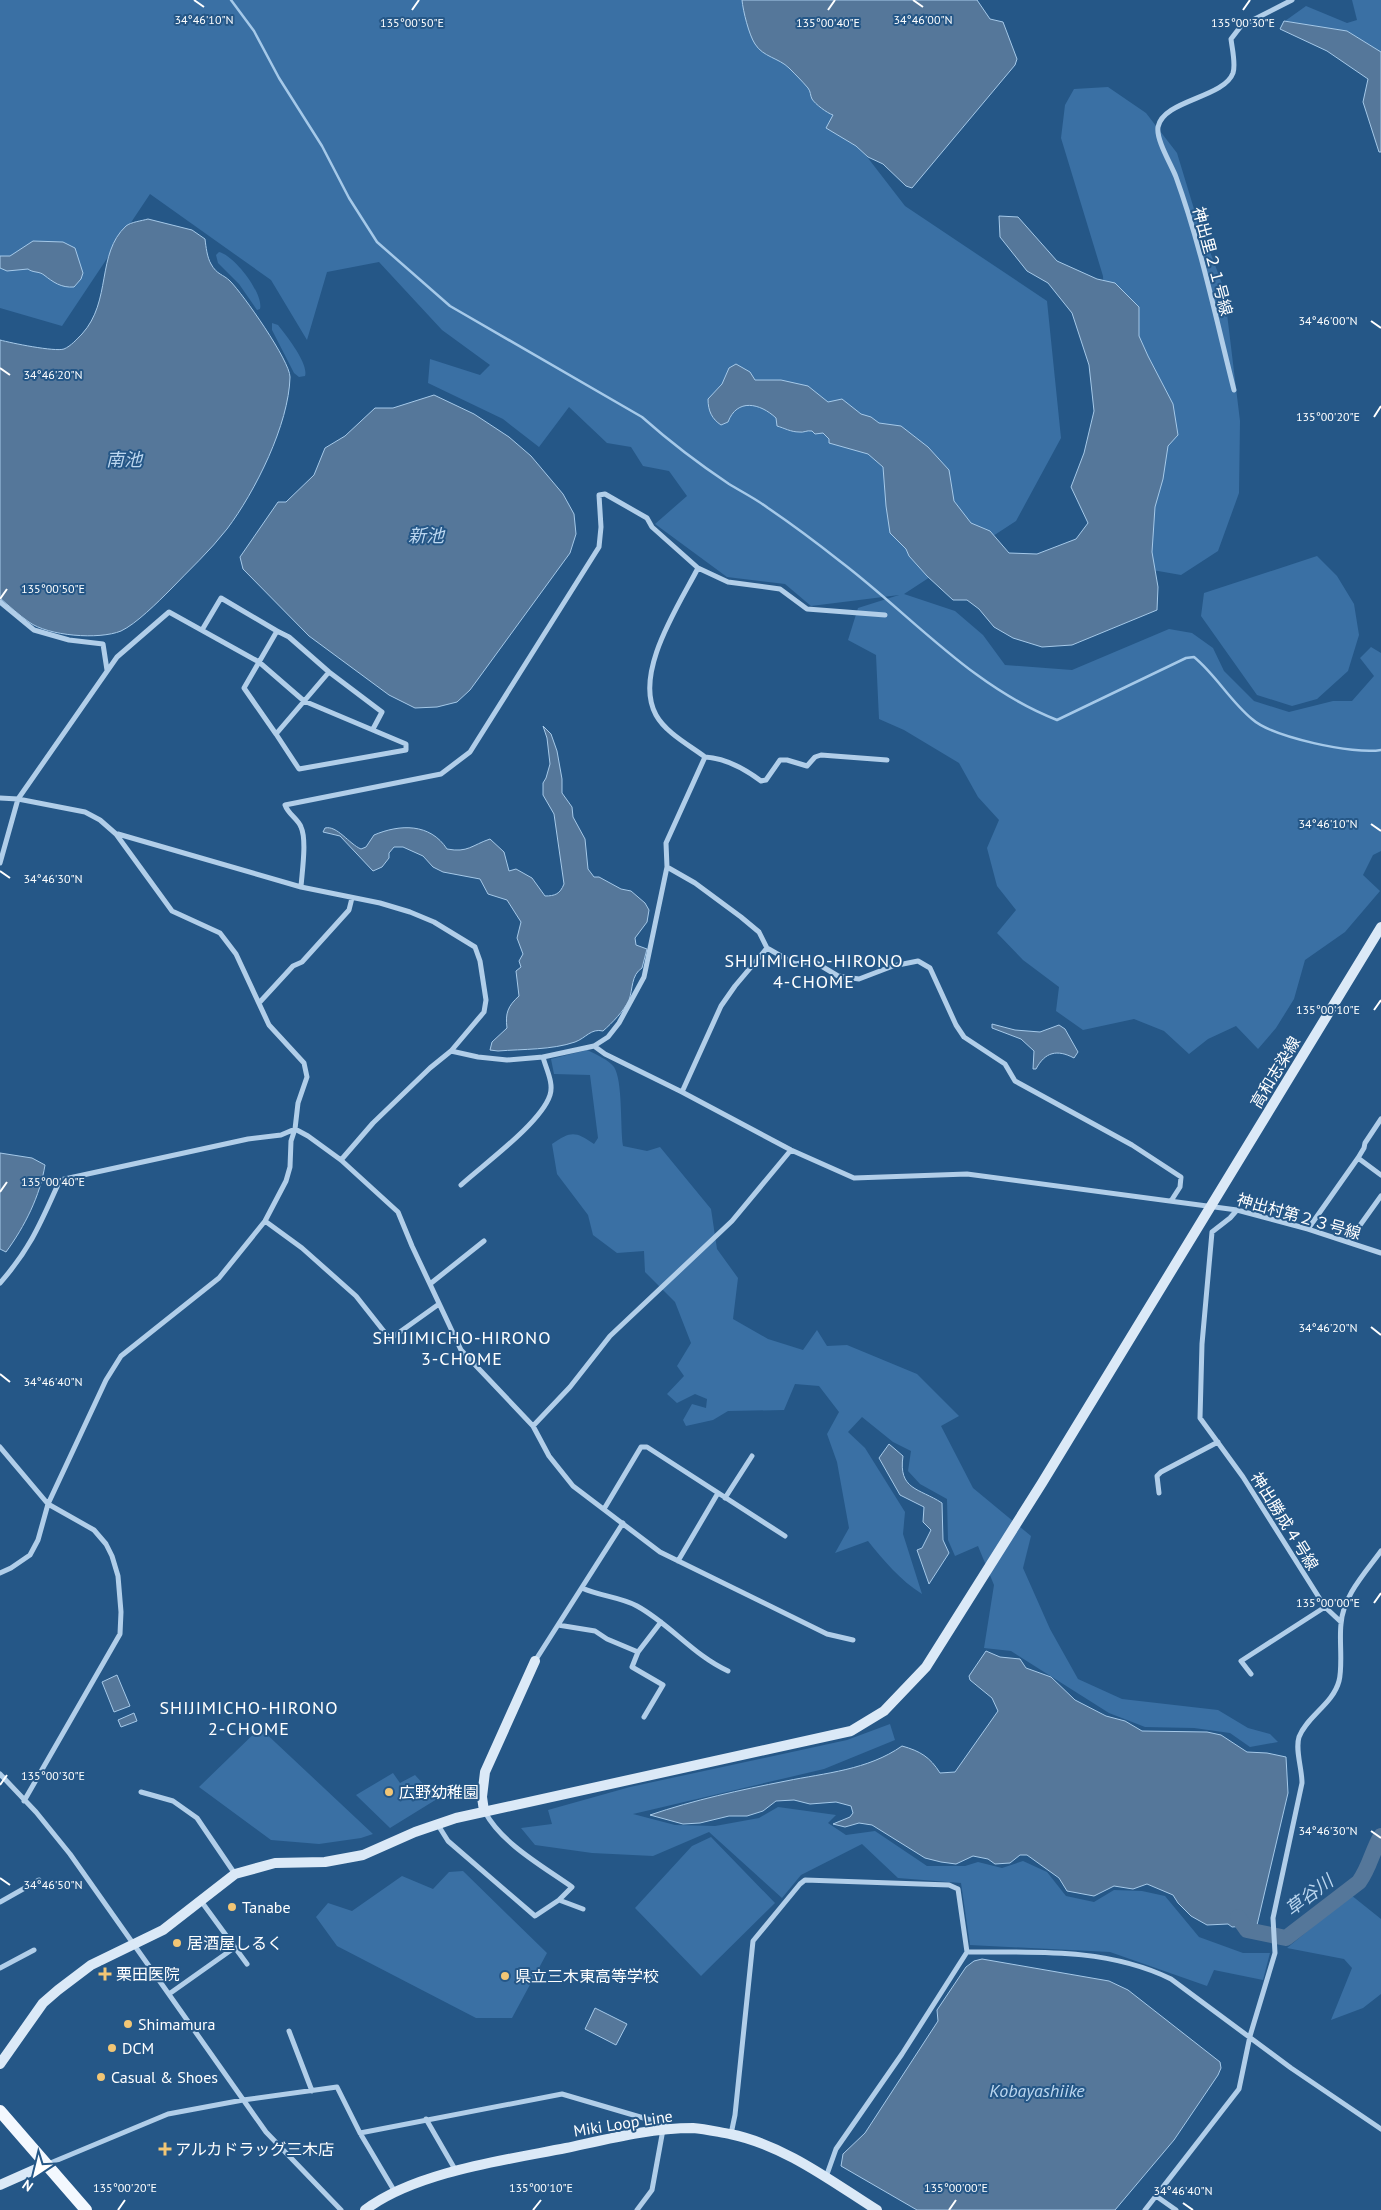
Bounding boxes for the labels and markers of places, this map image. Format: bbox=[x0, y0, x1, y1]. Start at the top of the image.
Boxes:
place label: 広野幼稚園 bbox=[399, 1782, 479, 1802]
marker: 広野幼稚園 bbox=[383, 1786, 395, 1798]
place label: Tanabe bbox=[242, 1897, 291, 1917]
marker: Tanabe bbox=[226, 1901, 238, 1913]
place label: 居酒屋しるく bbox=[187, 1933, 283, 1953]
marker: 居酒屋しるく bbox=[171, 1937, 183, 1949]
place label: 栗田医院 bbox=[116, 1964, 180, 1984]
place label: 県立三木東高等学校 bbox=[515, 1966, 659, 1986]
marker: 栗田医院 bbox=[98, 1967, 112, 1981]
marker: 県立三木東高等学校 bbox=[499, 1970, 511, 1982]
place label: Shimamura bbox=[138, 2014, 215, 2034]
marker: Shimamura bbox=[122, 2018, 134, 2030]
place label: DCM bbox=[122, 2038, 154, 2058]
marker: DCM bbox=[106, 2042, 118, 2054]
place label: Casual & Shoes bbox=[111, 2067, 218, 2087]
marker: Casual & Shoes bbox=[95, 2071, 107, 2083]
place label: アルカドラッグ三木店 bbox=[175, 2139, 334, 2159]
marker: アルカドラッグ三木店 bbox=[159, 2143, 171, 2155]

